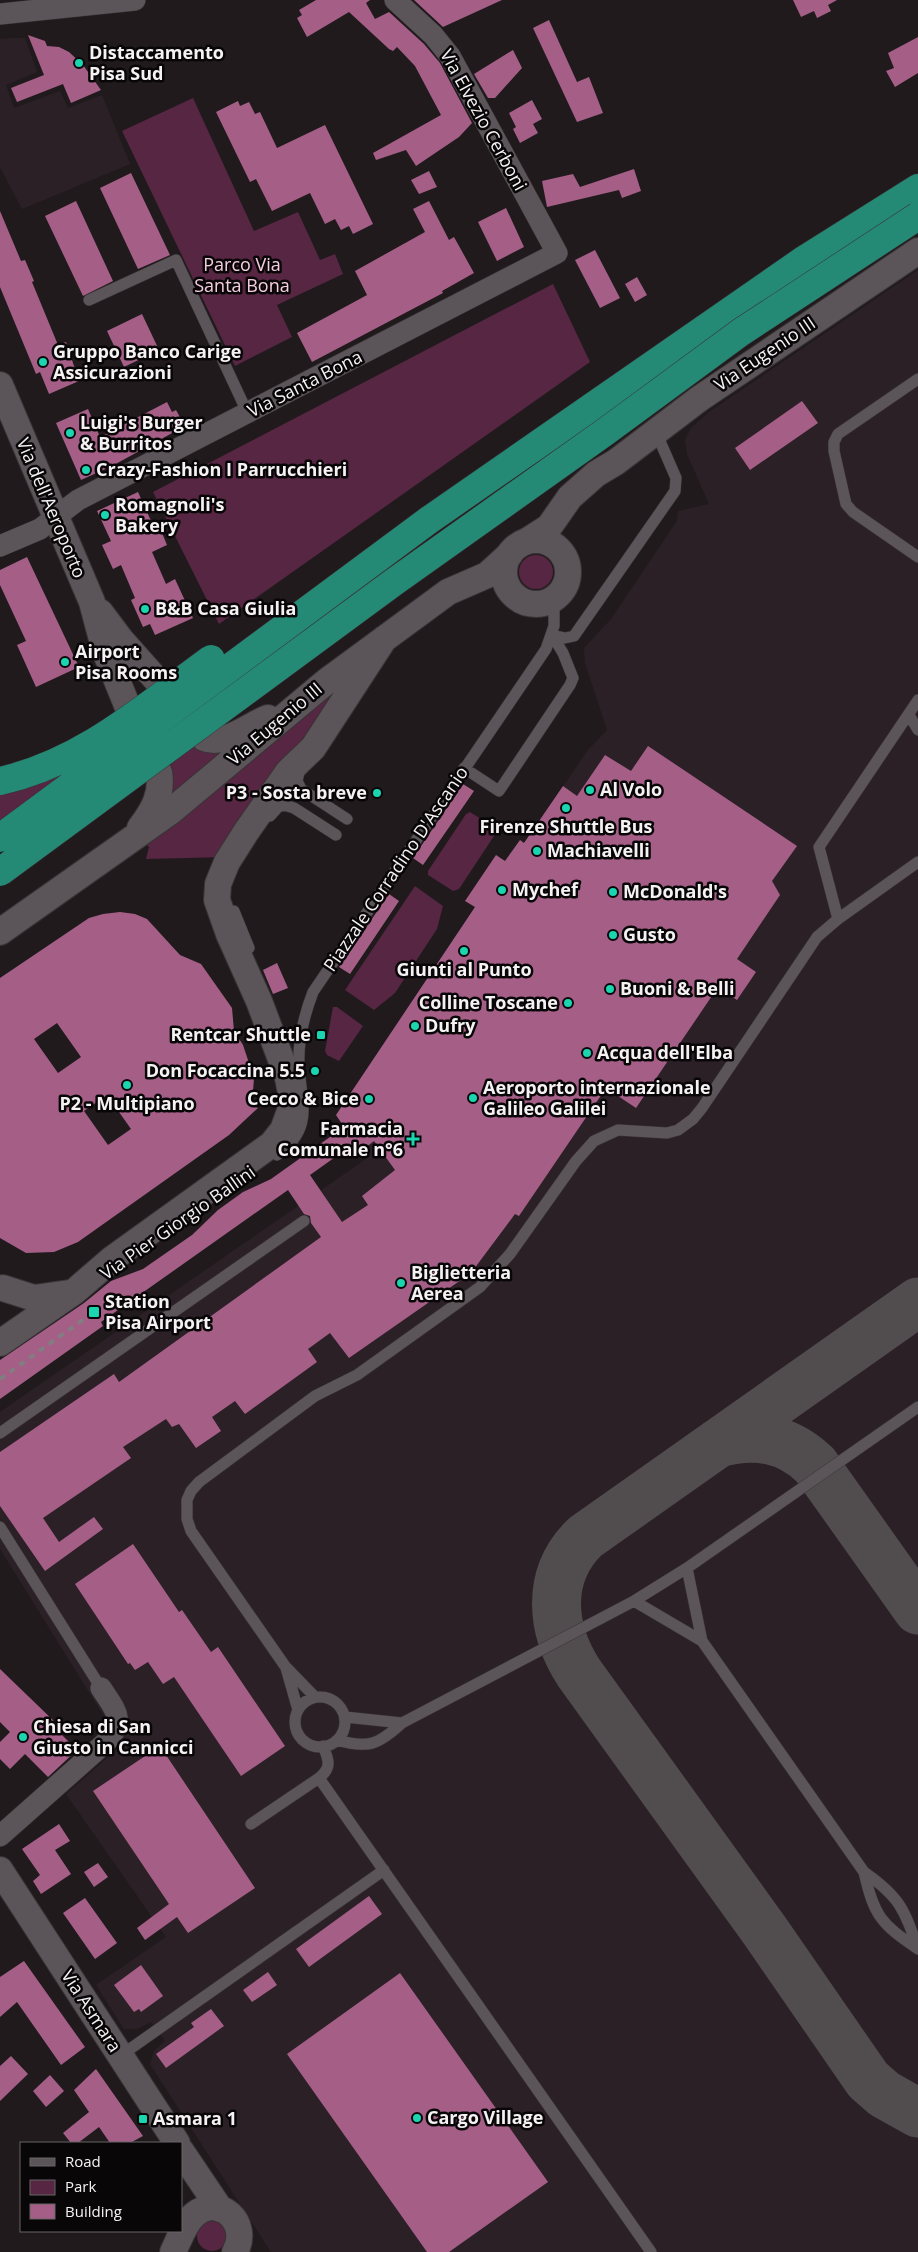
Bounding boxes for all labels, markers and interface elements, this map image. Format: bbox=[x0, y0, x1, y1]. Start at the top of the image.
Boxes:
place label: Distaccamento Pisa Sud bbox=[89, 40, 224, 85]
street label: Via Elvezio Cerboni bbox=[435, 44, 533, 195]
marker: Distaccamento Pisa Sud bbox=[73, 57, 85, 69]
park label: Parco Via Santa Bona bbox=[194, 252, 290, 297]
street label: Via Eugenio III bbox=[709, 310, 820, 396]
place label: Gruppo Banco Carige Assicurazioni bbox=[53, 339, 241, 384]
street label: Via Santa Bona bbox=[243, 344, 366, 422]
marker: Gruppo Banco Carige Assicurazioni bbox=[37, 356, 49, 368]
place label: Luigi's Burger & Burritos bbox=[80, 410, 203, 455]
marker: Luigi's Burger & Burritos bbox=[64, 427, 76, 439]
street label: Via dell'Aeroporto bbox=[12, 434, 92, 581]
place label: Crazy-Fashion I Parrucchieri bbox=[96, 457, 347, 481]
marker: Crazy-Fashion I Parrucchieri bbox=[80, 464, 92, 476]
place label: Romagnoli's Bakery bbox=[115, 492, 224, 537]
marker: Romagnoli's Bakery bbox=[99, 509, 111, 521]
place label: B&B Casa Giulia bbox=[155, 596, 296, 620]
marker: B&B Casa Giulia bbox=[139, 603, 151, 615]
place label: Airport Pisa Rooms bbox=[75, 639, 177, 684]
marker: Airport Pisa Rooms bbox=[59, 656, 71, 668]
street label: Via Eugenio III bbox=[222, 676, 327, 770]
street label: Piazzale Corradino D'Ascanio bbox=[317, 761, 473, 976]
place label: Al Volo bbox=[600, 777, 662, 801]
place label: P3 - Sosta breve bbox=[226, 780, 367, 804]
marker: Al Volo bbox=[584, 784, 596, 796]
marker: P3 - Sosta breve bbox=[371, 787, 383, 799]
marker: Firenze Shuttle Bus bbox=[560, 802, 572, 814]
place label: Firenze Shuttle Bus bbox=[480, 814, 653, 838]
place label: Machiavelli bbox=[547, 838, 650, 862]
marker: Machiavelli bbox=[531, 845, 543, 857]
place label: Mychef bbox=[512, 877, 579, 901]
place label: McDonald's bbox=[623, 879, 727, 903]
marker: Mychef bbox=[496, 884, 508, 896]
marker: McDonald's bbox=[607, 886, 619, 898]
place label: Gusto bbox=[623, 922, 676, 946]
marker: Gusto bbox=[607, 929, 619, 941]
marker: Giunti al Punto bbox=[458, 945, 470, 957]
place label: Giunti al Punto bbox=[396, 957, 532, 981]
place label: Buoni & Belli bbox=[620, 976, 734, 1000]
marker: Buoni & Belli bbox=[604, 983, 616, 995]
place label: Colline Toscane bbox=[419, 990, 558, 1014]
marker: Colline Toscane bbox=[562, 997, 574, 1009]
place label: Dufry bbox=[425, 1013, 476, 1037]
marker: Dufry bbox=[409, 1020, 421, 1032]
place label: Rentcar Shuttle bbox=[171, 1022, 311, 1046]
marker: Rentcar Shuttle bbox=[315, 1029, 327, 1041]
place label: Acqua dell'Elba bbox=[597, 1040, 733, 1064]
marker: Acqua dell'Elba bbox=[581, 1047, 593, 1059]
place label: Don Focaccina 5.5 bbox=[146, 1058, 305, 1082]
marker: Don Focaccina 5.5 bbox=[309, 1065, 321, 1077]
place label: Aeroporto internazionale Galileo Galilei bbox=[483, 1075, 711, 1120]
marker: P2 - Multipiano bbox=[121, 1079, 133, 1091]
place label: Cecco & Bice bbox=[247, 1086, 359, 1110]
place label: P2 - Multipiano bbox=[59, 1091, 195, 1115]
marker: Aeroporto internazionale Galileo Galilei bbox=[467, 1092, 479, 1104]
marker: Cecco & Bice bbox=[363, 1093, 375, 1105]
place label: Farmacia Comunale n°6 bbox=[278, 1116, 403, 1161]
marker: Farmacia Comunale n°6 bbox=[407, 1133, 419, 1145]
street label: Via Pier Giorgio Ballini bbox=[95, 1160, 260, 1285]
place label: Biglietteria Aerea bbox=[411, 1260, 511, 1305]
marker: Biglietteria Aerea bbox=[395, 1277, 407, 1289]
place label: Station Pisa Airport bbox=[105, 1289, 211, 1334]
marker: Station Pisa Airport bbox=[87, 1305, 101, 1319]
place label: Chiesa di San Giusto in Cannicci bbox=[33, 1714, 193, 1759]
marker: Chiesa di San Giusto in Cannicci bbox=[17, 1731, 29, 1743]
street label: Via Asmara bbox=[56, 1965, 127, 2056]
place label: Cargo Village bbox=[427, 2105, 543, 2129]
place label: Asmara 1 bbox=[153, 2106, 237, 2130]
marker: Cargo Village bbox=[411, 2112, 423, 2124]
marker: Asmara 1 bbox=[137, 2113, 149, 2125]
legend bbox=[20, 2142, 182, 2232]
text: Road bbox=[65, 2151, 101, 2171]
text: Park bbox=[65, 2176, 96, 2196]
text: Building bbox=[65, 2201, 122, 2221]

